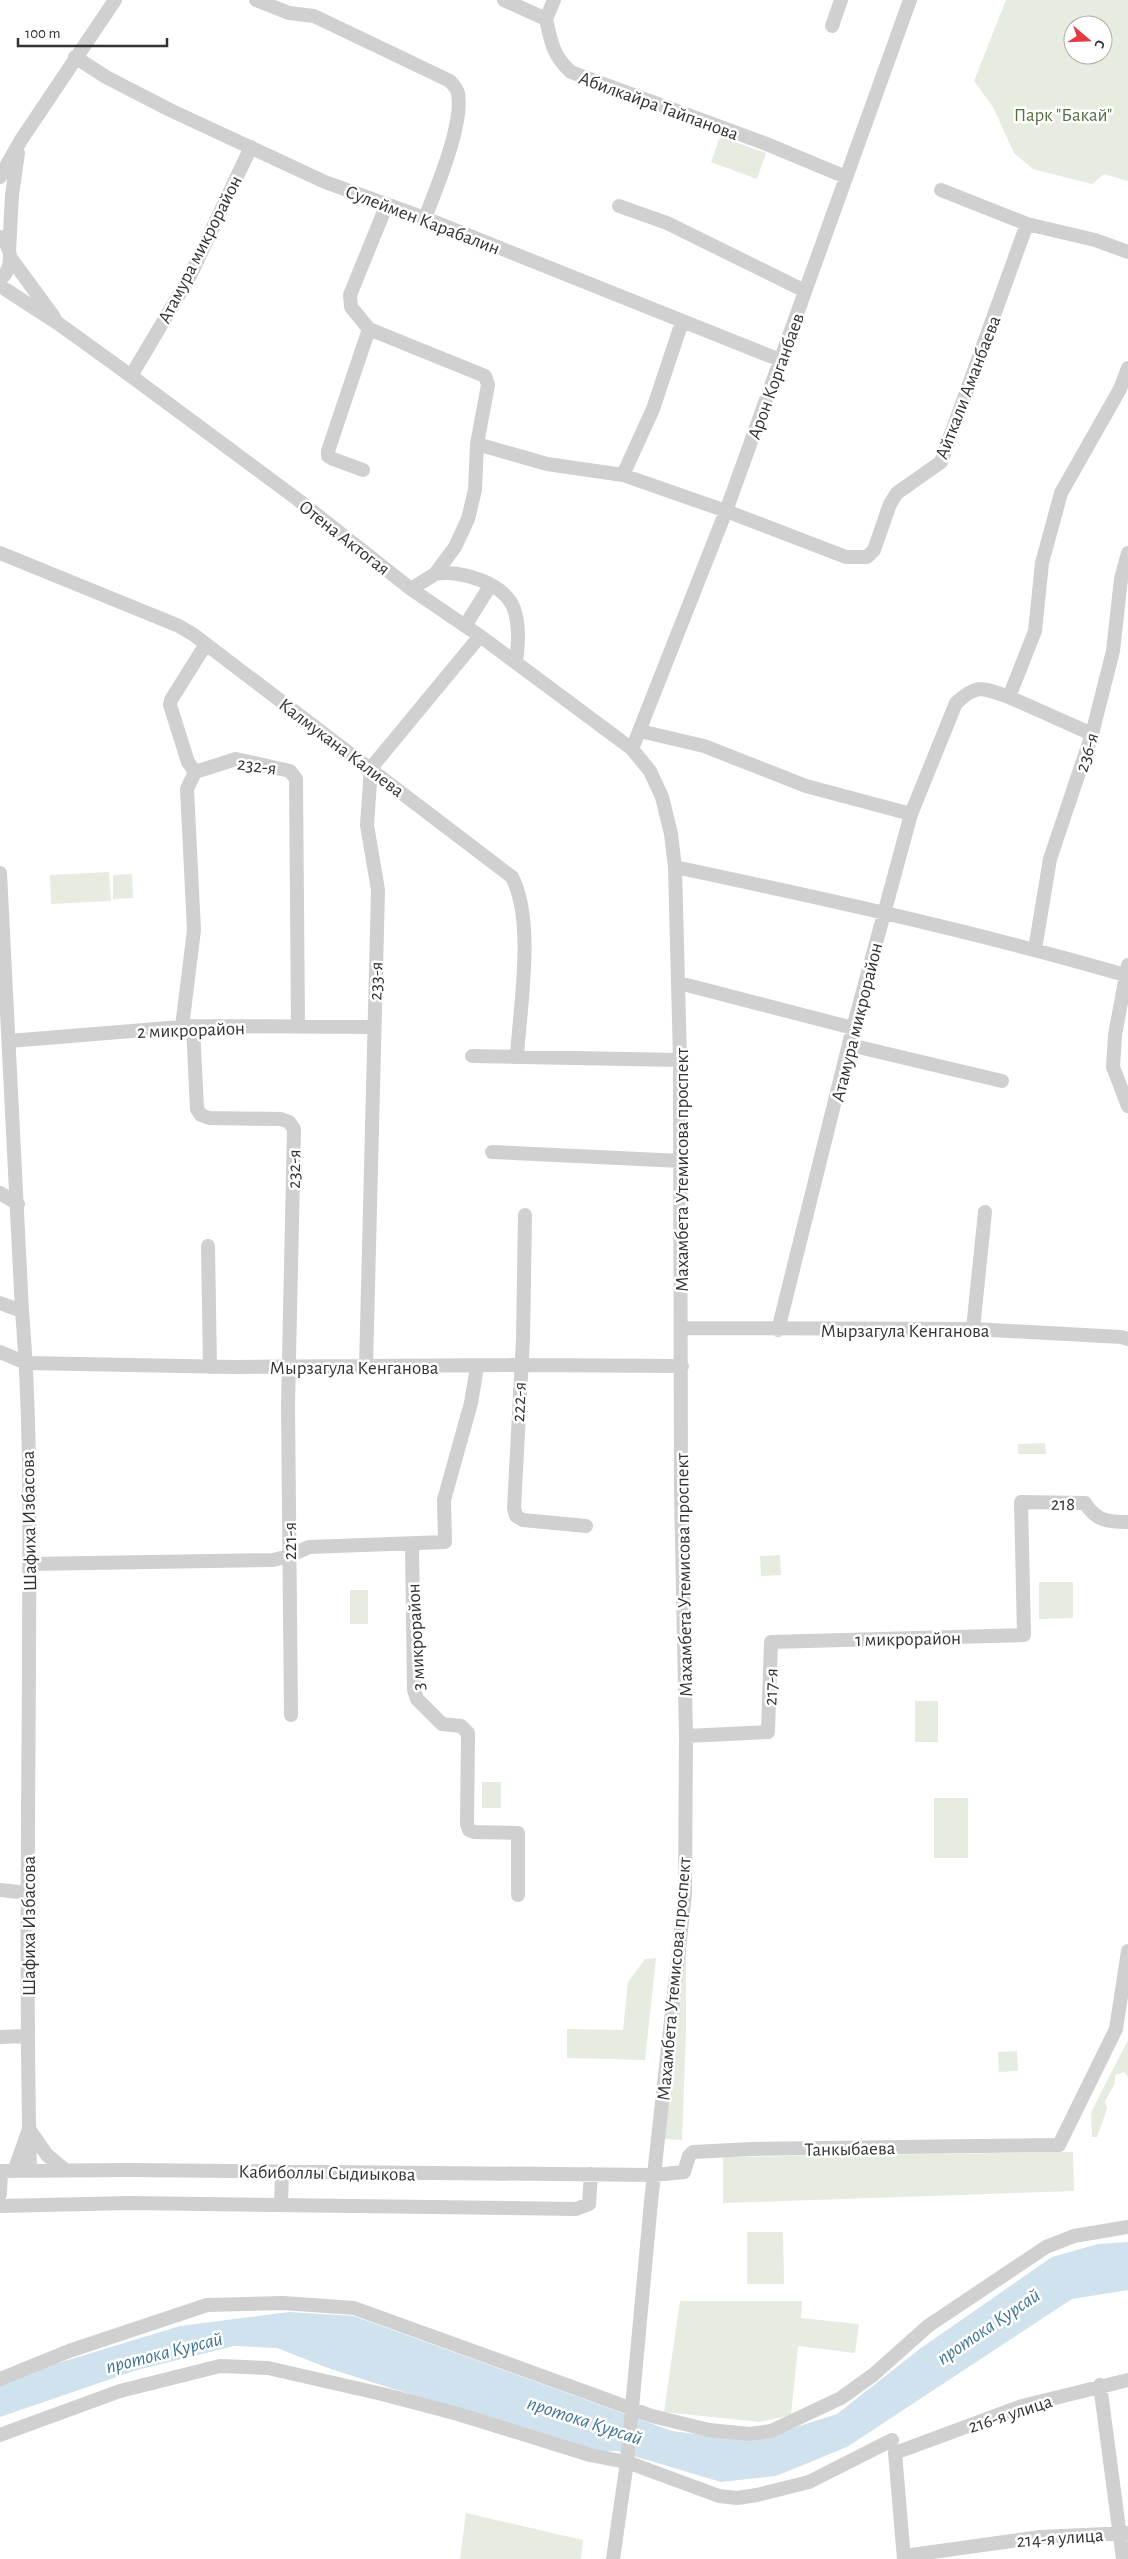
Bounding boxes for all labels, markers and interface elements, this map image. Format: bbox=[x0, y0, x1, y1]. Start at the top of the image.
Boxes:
scale bar bbox=[18, 15, 166, 47]
north arrow bbox=[1063, 15, 1113, 65]
text: 100 m bbox=[25, 26, 60, 41]
text: С bbox=[1091, 38, 1107, 50]
street label: Абилкайра Тайпанова bbox=[576, 69, 741, 144]
park label: Парк "Бакай" bbox=[1014, 106, 1112, 125]
street label: Атамура микрорайон bbox=[155, 173, 246, 327]
street label: Сулеймен Карабалин bbox=[343, 182, 502, 259]
street label: Арон Корганбаев bbox=[745, 311, 808, 442]
street label: Айткали Аманбаева bbox=[932, 313, 1005, 462]
street label: Отена Актогая bbox=[295, 497, 393, 579]
street label: Калмукана Калиева bbox=[275, 695, 407, 801]
street label: 236-я bbox=[1073, 731, 1102, 774]
street label: 232-я bbox=[236, 754, 278, 779]
street label: Атамура микрорайон bbox=[828, 941, 886, 1104]
street label: 233-я bbox=[366, 961, 387, 1001]
street label: 2 микрорайон bbox=[137, 1019, 245, 1042]
street label: Махамбета Утемисова проспект bbox=[673, 1048, 692, 1292]
street label: 232-я bbox=[285, 1149, 304, 1189]
street label: Мырзагула Кенганова bbox=[821, 1322, 990, 1341]
street label: Мырзагула Кенганова bbox=[270, 1359, 439, 1378]
street label: 222-я bbox=[509, 1381, 530, 1423]
street label: Шафиха Избасова bbox=[19, 1450, 40, 1591]
street label: Махамбета Утемисова проспект bbox=[673, 1453, 696, 1697]
street label: 218 bbox=[1051, 1495, 1075, 1514]
street label: 221-я bbox=[281, 1522, 300, 1560]
street label: 3 микрорайон bbox=[404, 1583, 429, 1691]
street label: 1 микрорайон bbox=[855, 1629, 961, 1650]
street label: 217-я bbox=[761, 1668, 782, 1706]
street label: Шафиха Избасова bbox=[20, 1855, 39, 1996]
street label: Махамбета Утемисова проспект bbox=[654, 1857, 695, 2102]
street label: Танкыбаева bbox=[804, 2139, 896, 2160]
street label: Кабиболлы Сыдиыкова bbox=[238, 2162, 416, 2185]
water label: протока Курсай bbox=[933, 2285, 1044, 2369]
water label: протока Курсай bbox=[104, 2329, 225, 2377]
street label: 216-я улица bbox=[966, 2392, 1055, 2437]
water label: протока Курсай bbox=[525, 2393, 645, 2449]
street label: 214-я улица bbox=[1016, 2526, 1105, 2551]

